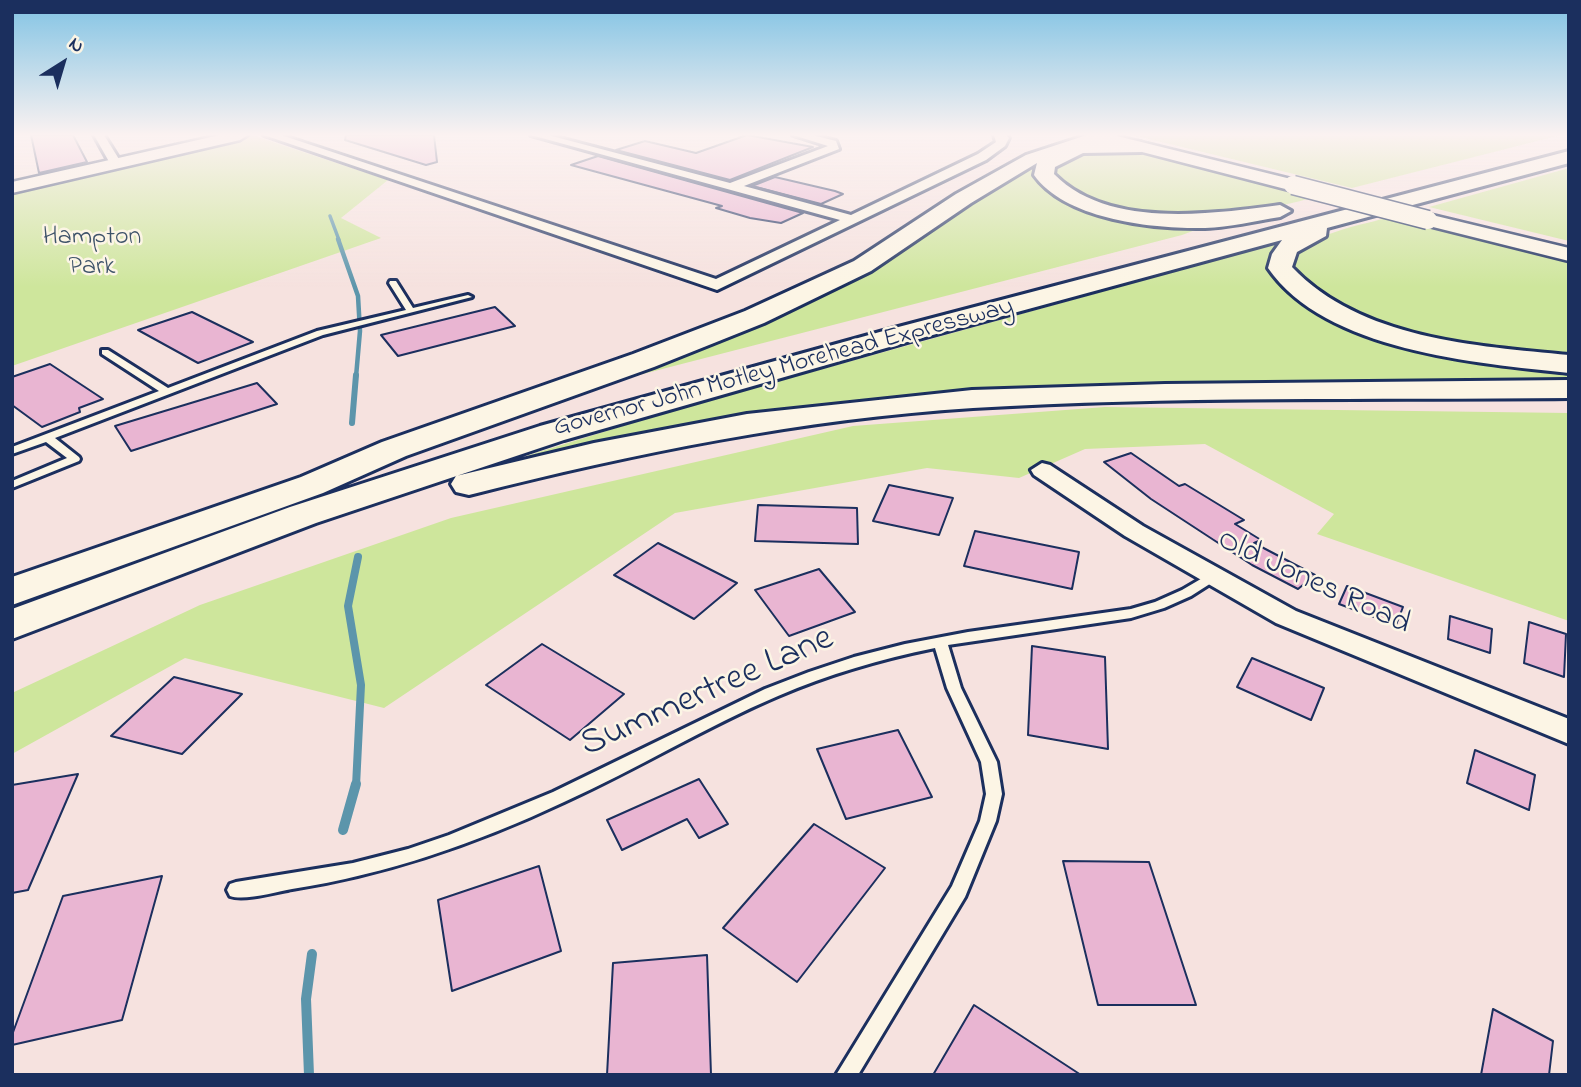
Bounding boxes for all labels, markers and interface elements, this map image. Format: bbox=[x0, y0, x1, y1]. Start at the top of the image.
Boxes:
north arrow bbox=[28, 28, 98, 98]
text: N bbox=[63, 31, 89, 60]
park label: Hampton Park bbox=[43, 223, 141, 284]
street label: Governor John Motley Morehead Expressway bbox=[551, 292, 1017, 446]
street label: Old Jones Road bbox=[1210, 523, 1416, 645]
street label: Summertree Lane bbox=[574, 618, 842, 770]

